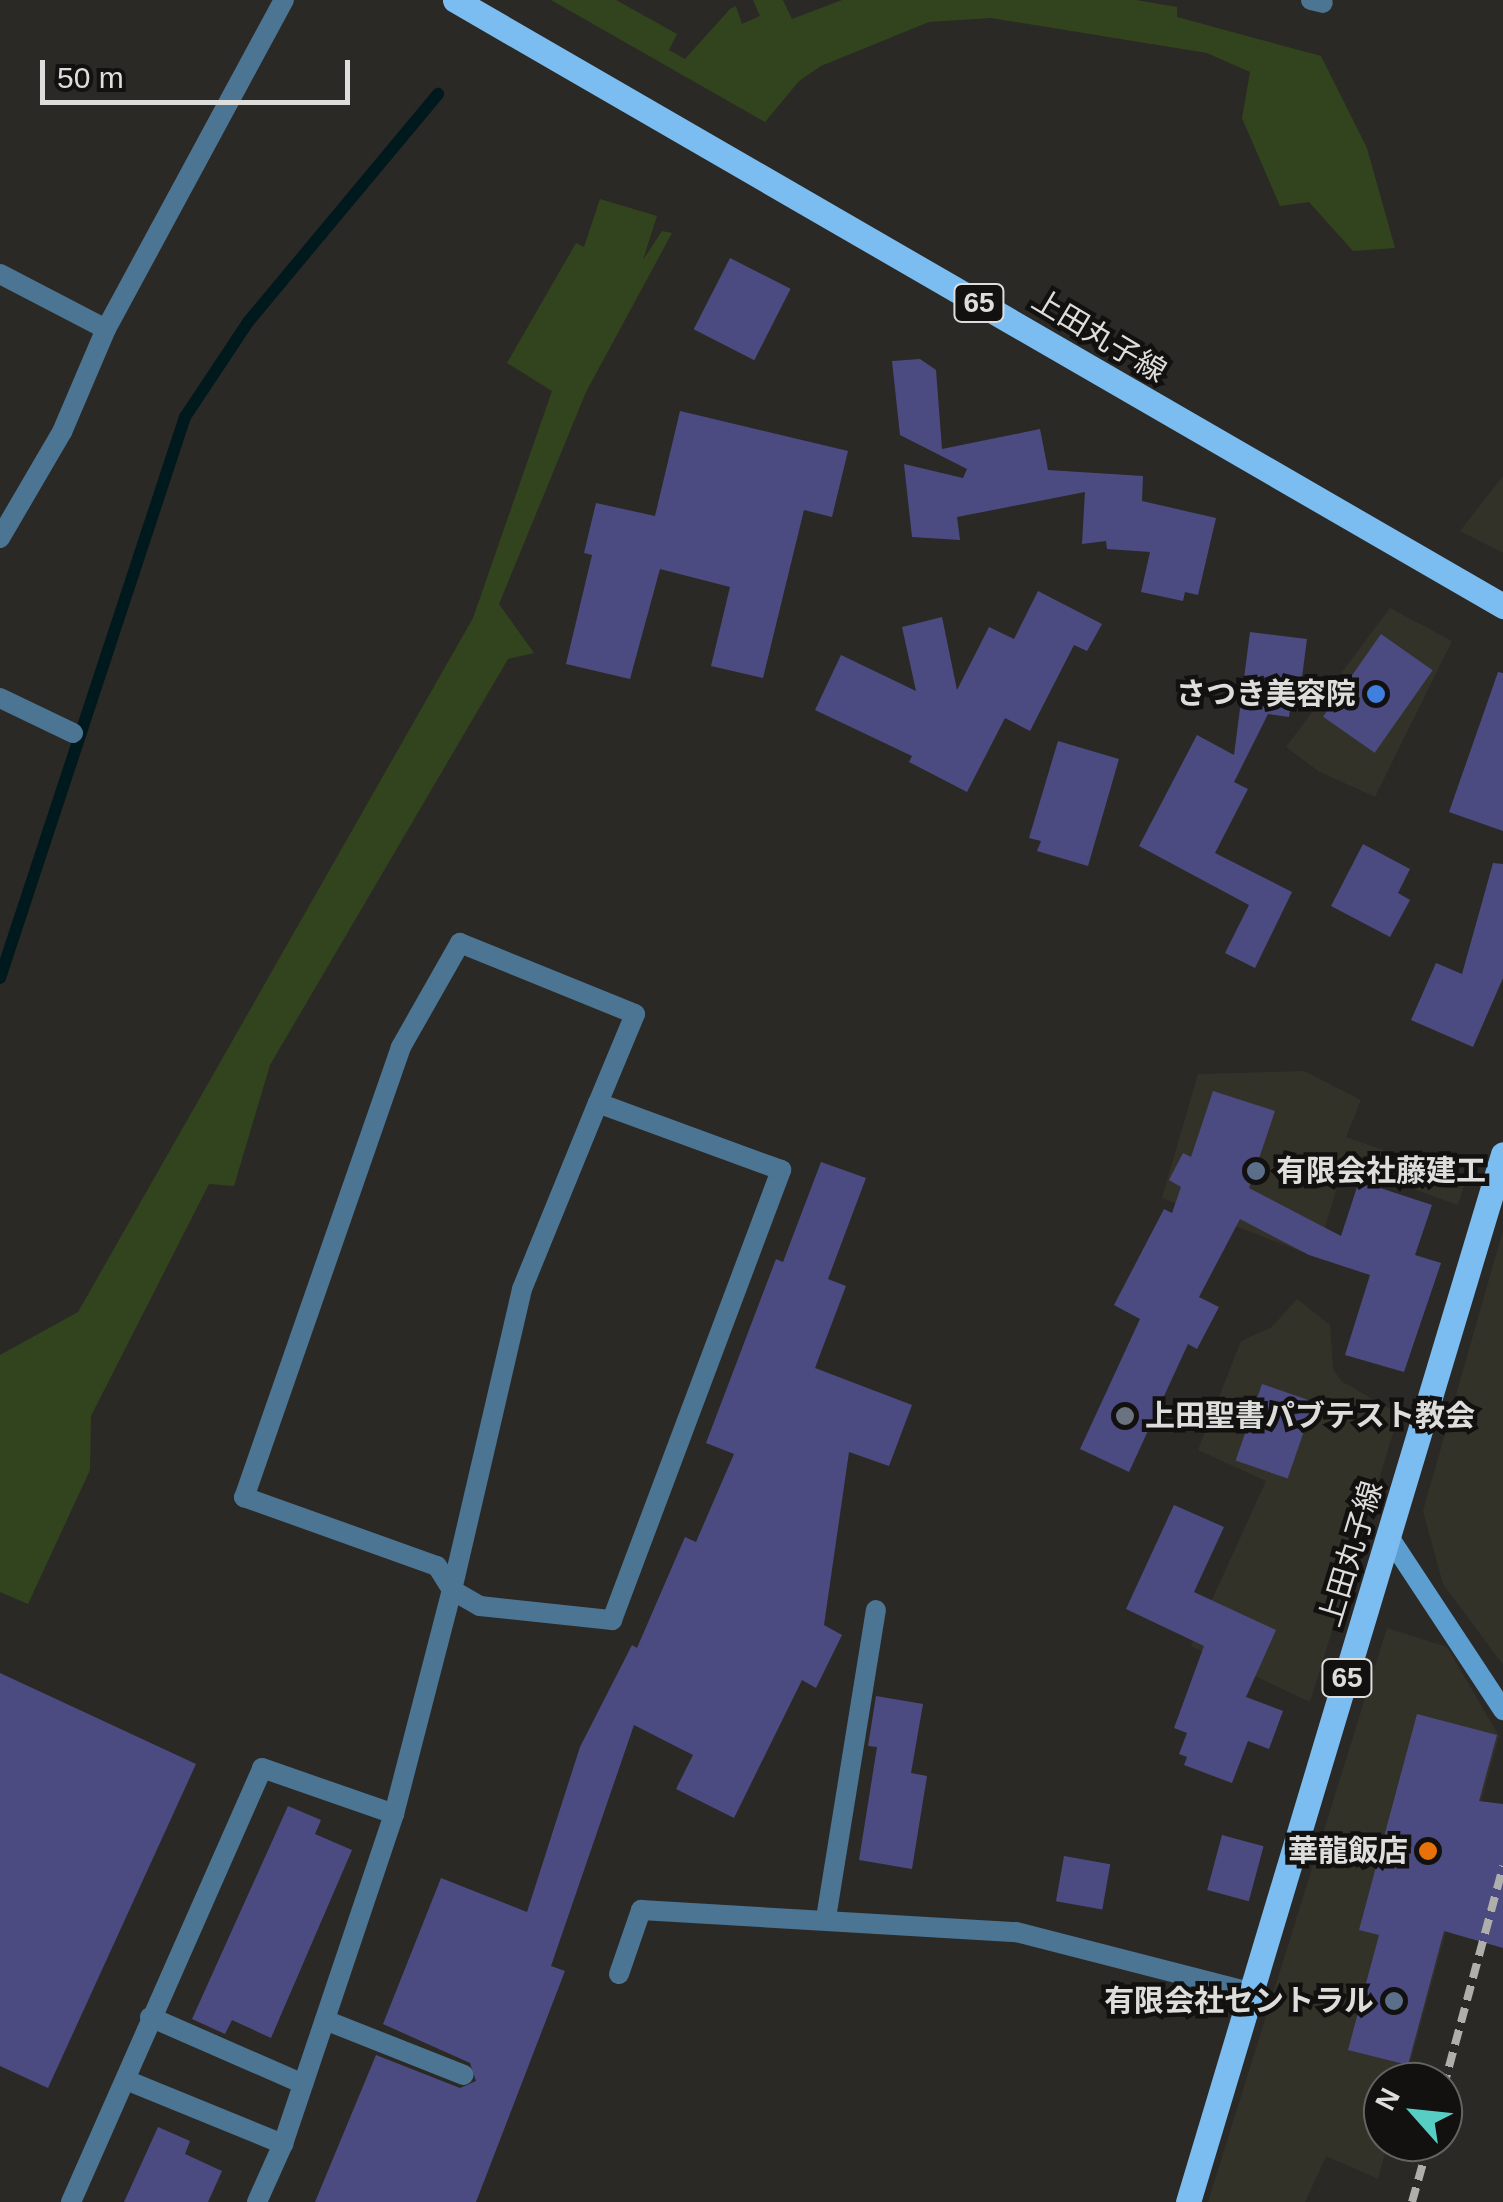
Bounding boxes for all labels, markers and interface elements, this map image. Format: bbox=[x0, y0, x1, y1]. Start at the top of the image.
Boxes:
scale bar bbox=[45, 40, 355, 102]
text: 50 m bbox=[57, 61, 124, 94]
road number: 65 bbox=[952, 280, 1006, 326]
street label: 上田丸子線 bbox=[1025, 282, 1173, 390]
place label: さつき美容院 bbox=[1176, 676, 1356, 712]
marker: さつき美容院 bbox=[1365, 683, 1387, 705]
place label: 有限会社藤建工 bbox=[1276, 1153, 1486, 1189]
marker: 有限会社藤建工 bbox=[1245, 1160, 1267, 1182]
place label: 上田聖書パブテスト教会 bbox=[1145, 1398, 1475, 1434]
marker: 上田聖書パブテスト教会 bbox=[1114, 1405, 1136, 1427]
street label: 上田丸子線 bbox=[1312, 1477, 1390, 1631]
road number: 65 bbox=[1320, 1655, 1374, 1701]
place label: 華龍飯店 bbox=[1288, 1833, 1408, 1869]
marker: 華龍飯店 bbox=[1417, 1840, 1439, 1862]
place label: 有限会社セントラル bbox=[1104, 1983, 1374, 2019]
marker: 有限会社セントラル bbox=[1383, 1990, 1405, 2012]
north arrow bbox=[1363, 2062, 1463, 2162]
text: N bbox=[1369, 2083, 1406, 2115]

